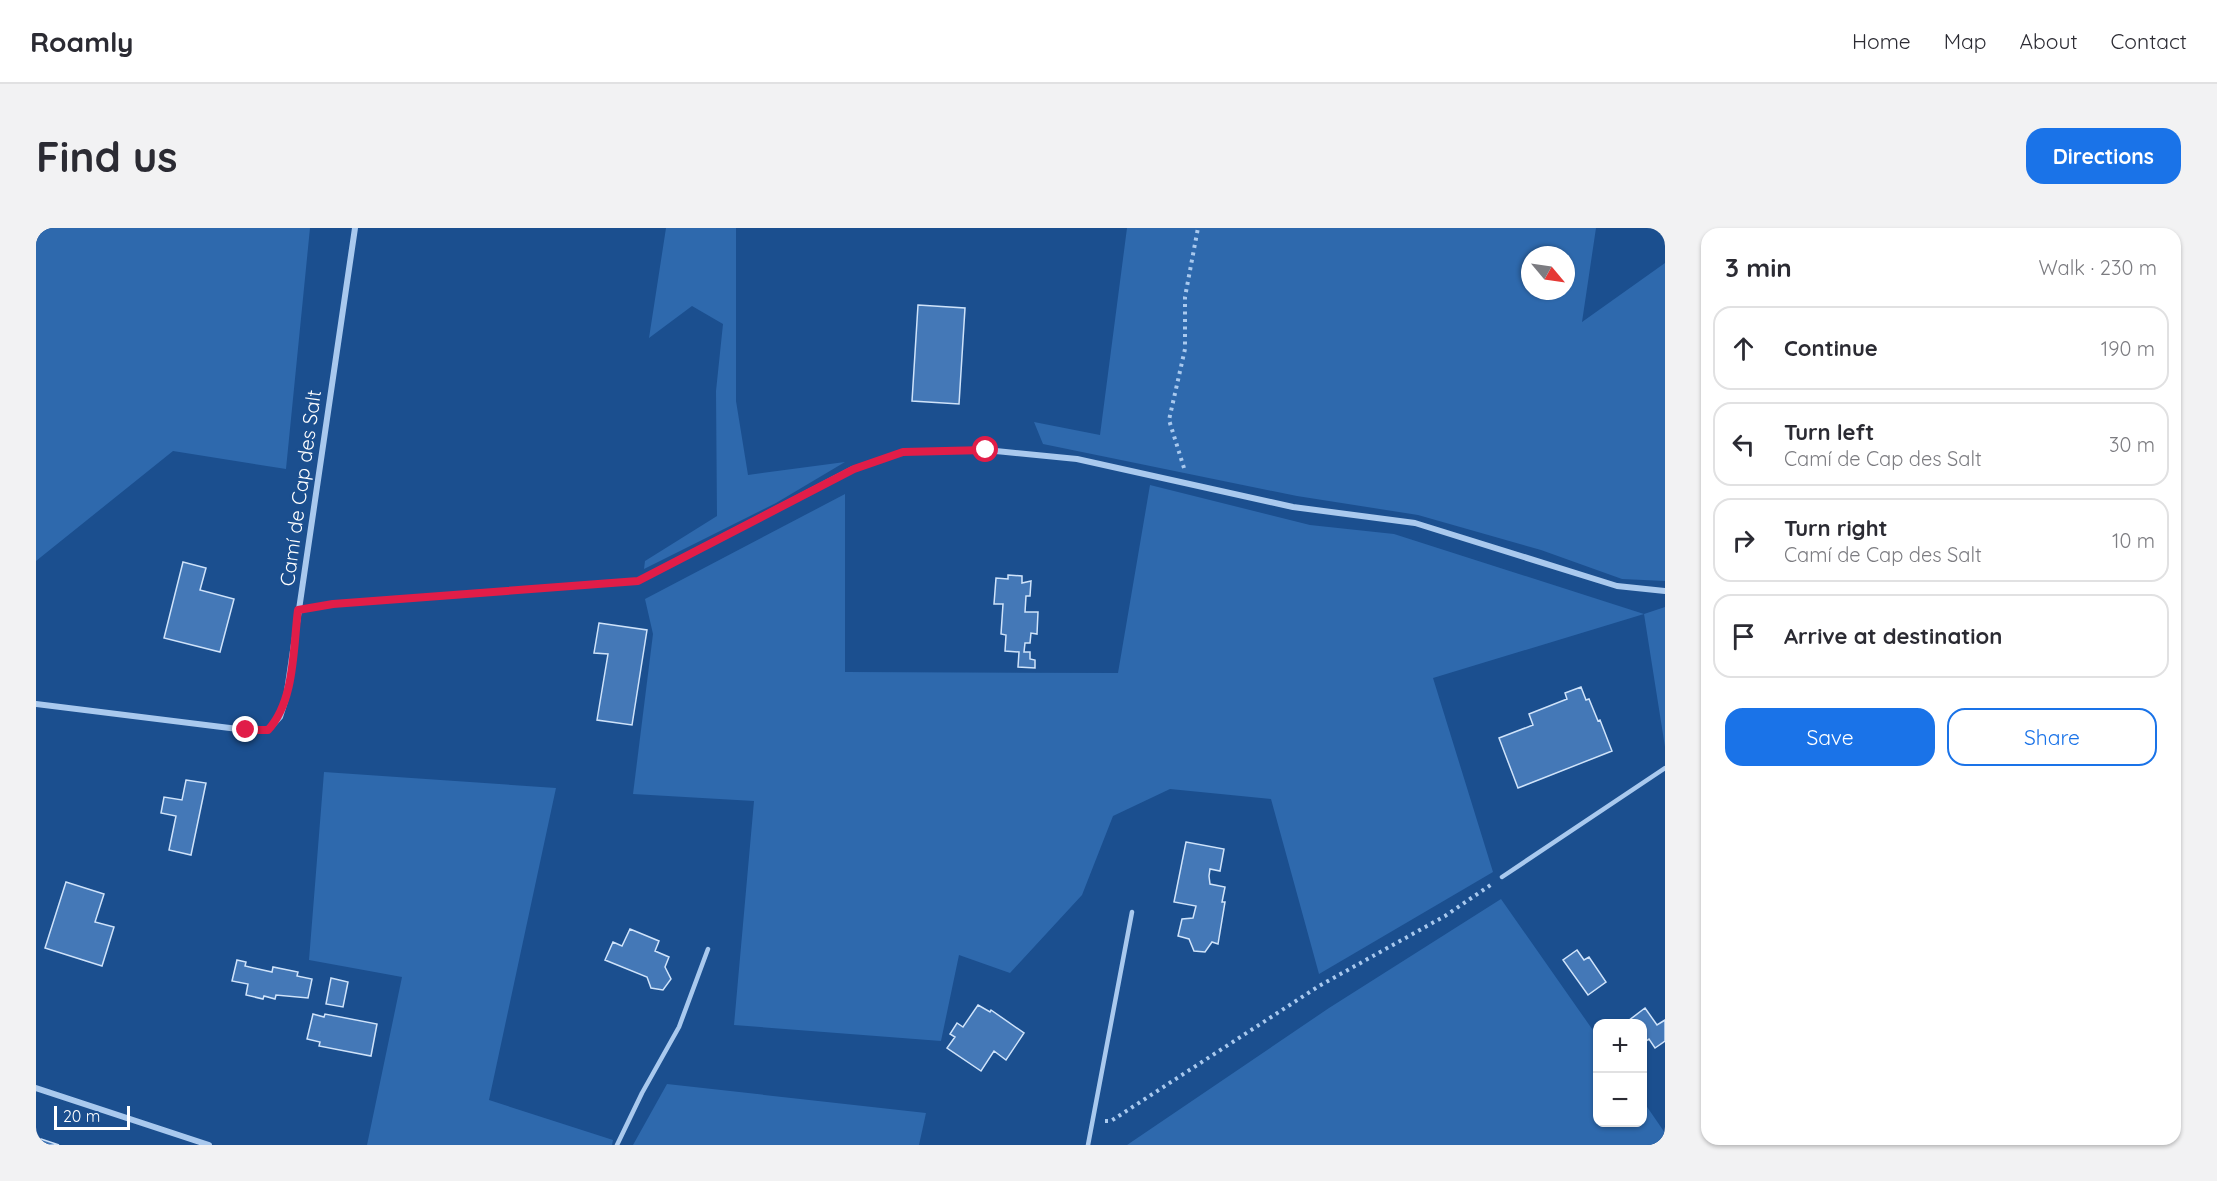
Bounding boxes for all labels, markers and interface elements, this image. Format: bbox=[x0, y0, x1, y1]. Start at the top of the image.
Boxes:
text: Roamly bbox=[30, 24, 134, 59]
text: Home bbox=[1852, 28, 1911, 54]
text: Map bbox=[1944, 28, 1987, 54]
text: About bbox=[2020, 28, 2078, 54]
text: Contact bbox=[2111, 28, 2187, 54]
button: Directions bbox=[2026, 128, 2181, 184]
text: Find us bbox=[36, 130, 178, 183]
north arrow bbox=[1521, 246, 1575, 300]
text: 3 min bbox=[1725, 251, 1792, 284]
text: Walk · 230 m bbox=[2038, 255, 2157, 280]
icon: ahead bbox=[1727, 332, 1760, 365]
text: Continue bbox=[1784, 334, 1878, 362]
text: 190 m bbox=[2101, 336, 2155, 361]
street label: Camí de Cap des Salt bbox=[274, 388, 326, 588]
text: Turn left bbox=[1784, 418, 1874, 446]
icon: left bbox=[1727, 428, 1760, 461]
text: 30 m bbox=[2109, 432, 2155, 457]
route start bbox=[972, 436, 998, 462]
text: Camí de Cap des Salt bbox=[1784, 446, 1982, 471]
text: Turn right bbox=[1784, 514, 1888, 542]
icon: right bbox=[1727, 524, 1760, 557]
text: 10 m bbox=[2112, 528, 2155, 553]
text: Camí de Cap des Salt bbox=[1784, 542, 1982, 567]
icon: arrive bbox=[1727, 620, 1760, 653]
text: Arrive at destination bbox=[1784, 622, 2002, 650]
button: Save bbox=[1725, 708, 1935, 766]
button: Share bbox=[1947, 708, 2157, 766]
route end bbox=[232, 716, 258, 742]
map controls bbox=[1593, 1019, 1647, 1127]
button: + bbox=[1593, 1019, 1647, 1073]
button: − bbox=[1593, 1073, 1647, 1127]
scale bar bbox=[54, 1103, 130, 1130]
text: 20 m bbox=[63, 1106, 100, 1126]

